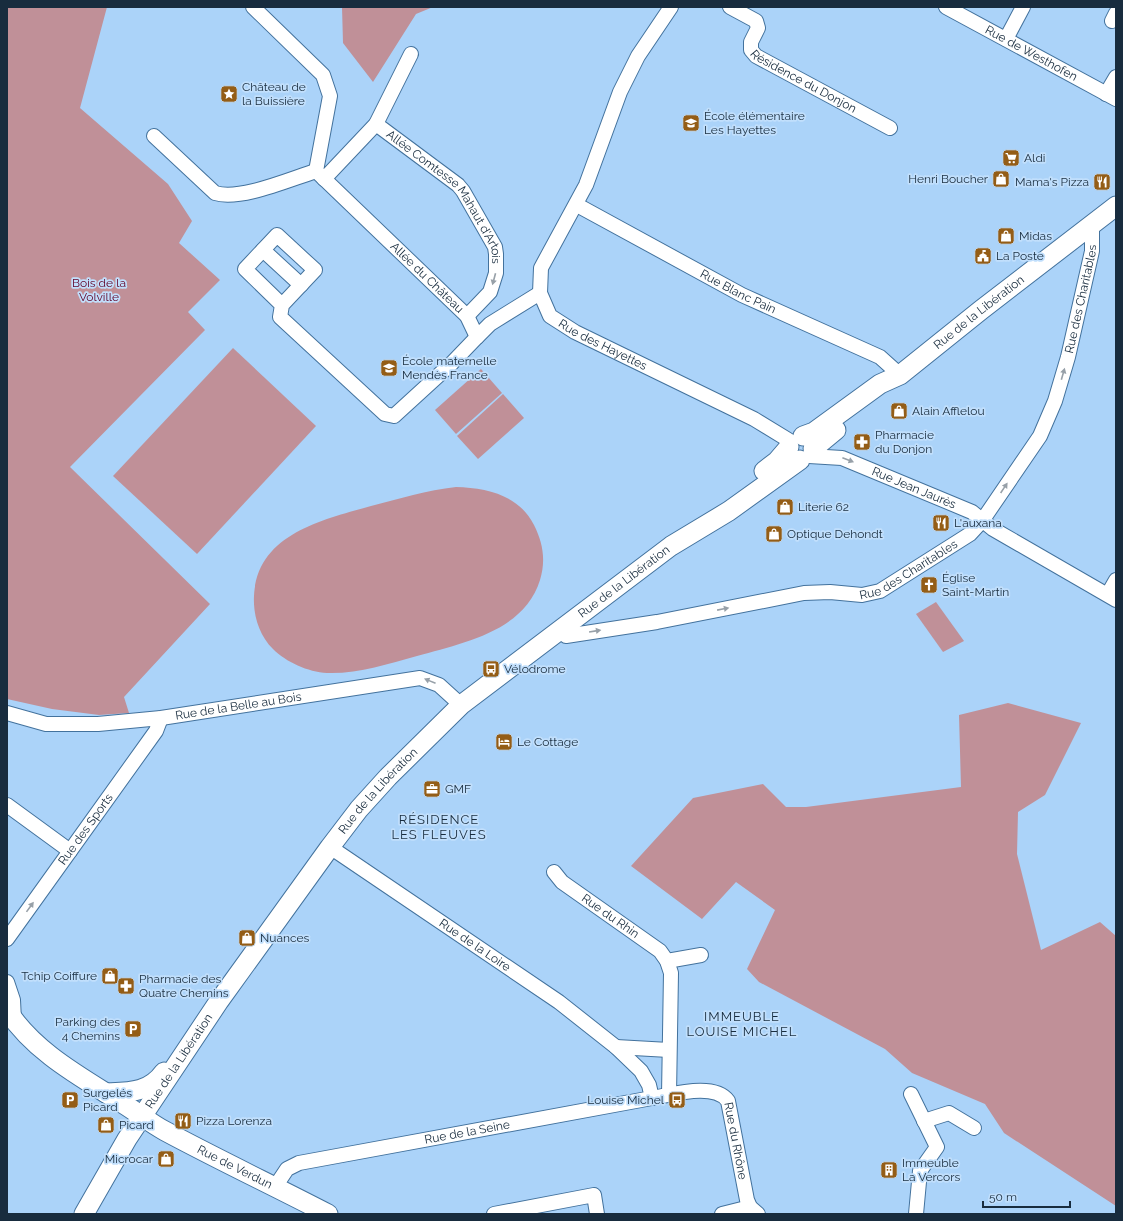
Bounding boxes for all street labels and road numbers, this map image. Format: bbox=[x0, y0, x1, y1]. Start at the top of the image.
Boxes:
street label: Rue de Westhofen bbox=[983, 23, 1080, 84]
street label: Résidence du Donjon bbox=[747, 47, 859, 116]
street label: Allée Comtesse Mahaut d'Artois bbox=[384, 127, 503, 264]
street label: Allée du Château bbox=[388, 239, 466, 316]
street label: Rue des Charitables bbox=[1062, 244, 1099, 355]
street label: Rue Blanc Pain bbox=[698, 267, 778, 316]
street label: Rue de la Libération bbox=[931, 272, 1027, 352]
street label: Rue des Hayettes bbox=[556, 316, 650, 373]
street label: Rue Jean Jaurès bbox=[870, 464, 958, 512]
street label: Rue des Charitables bbox=[858, 537, 960, 602]
street label: Rue de la Libération bbox=[575, 543, 672, 621]
street label: Rue de la Belle au Bois bbox=[174, 689, 303, 723]
street label: Rue de la Libération bbox=[336, 745, 420, 837]
street label: Rue des Sports bbox=[55, 791, 116, 868]
street label: Rue du Rhin bbox=[579, 891, 642, 941]
street label: Rue de la Loire bbox=[437, 916, 513, 974]
street label: Rue de la Libération bbox=[142, 1011, 216, 1111]
street label: Rue du Rhône bbox=[721, 1101, 750, 1181]
street label: Rue de la Seine bbox=[423, 1117, 511, 1147]
street label: Rue de Verdun bbox=[195, 1142, 275, 1192]

